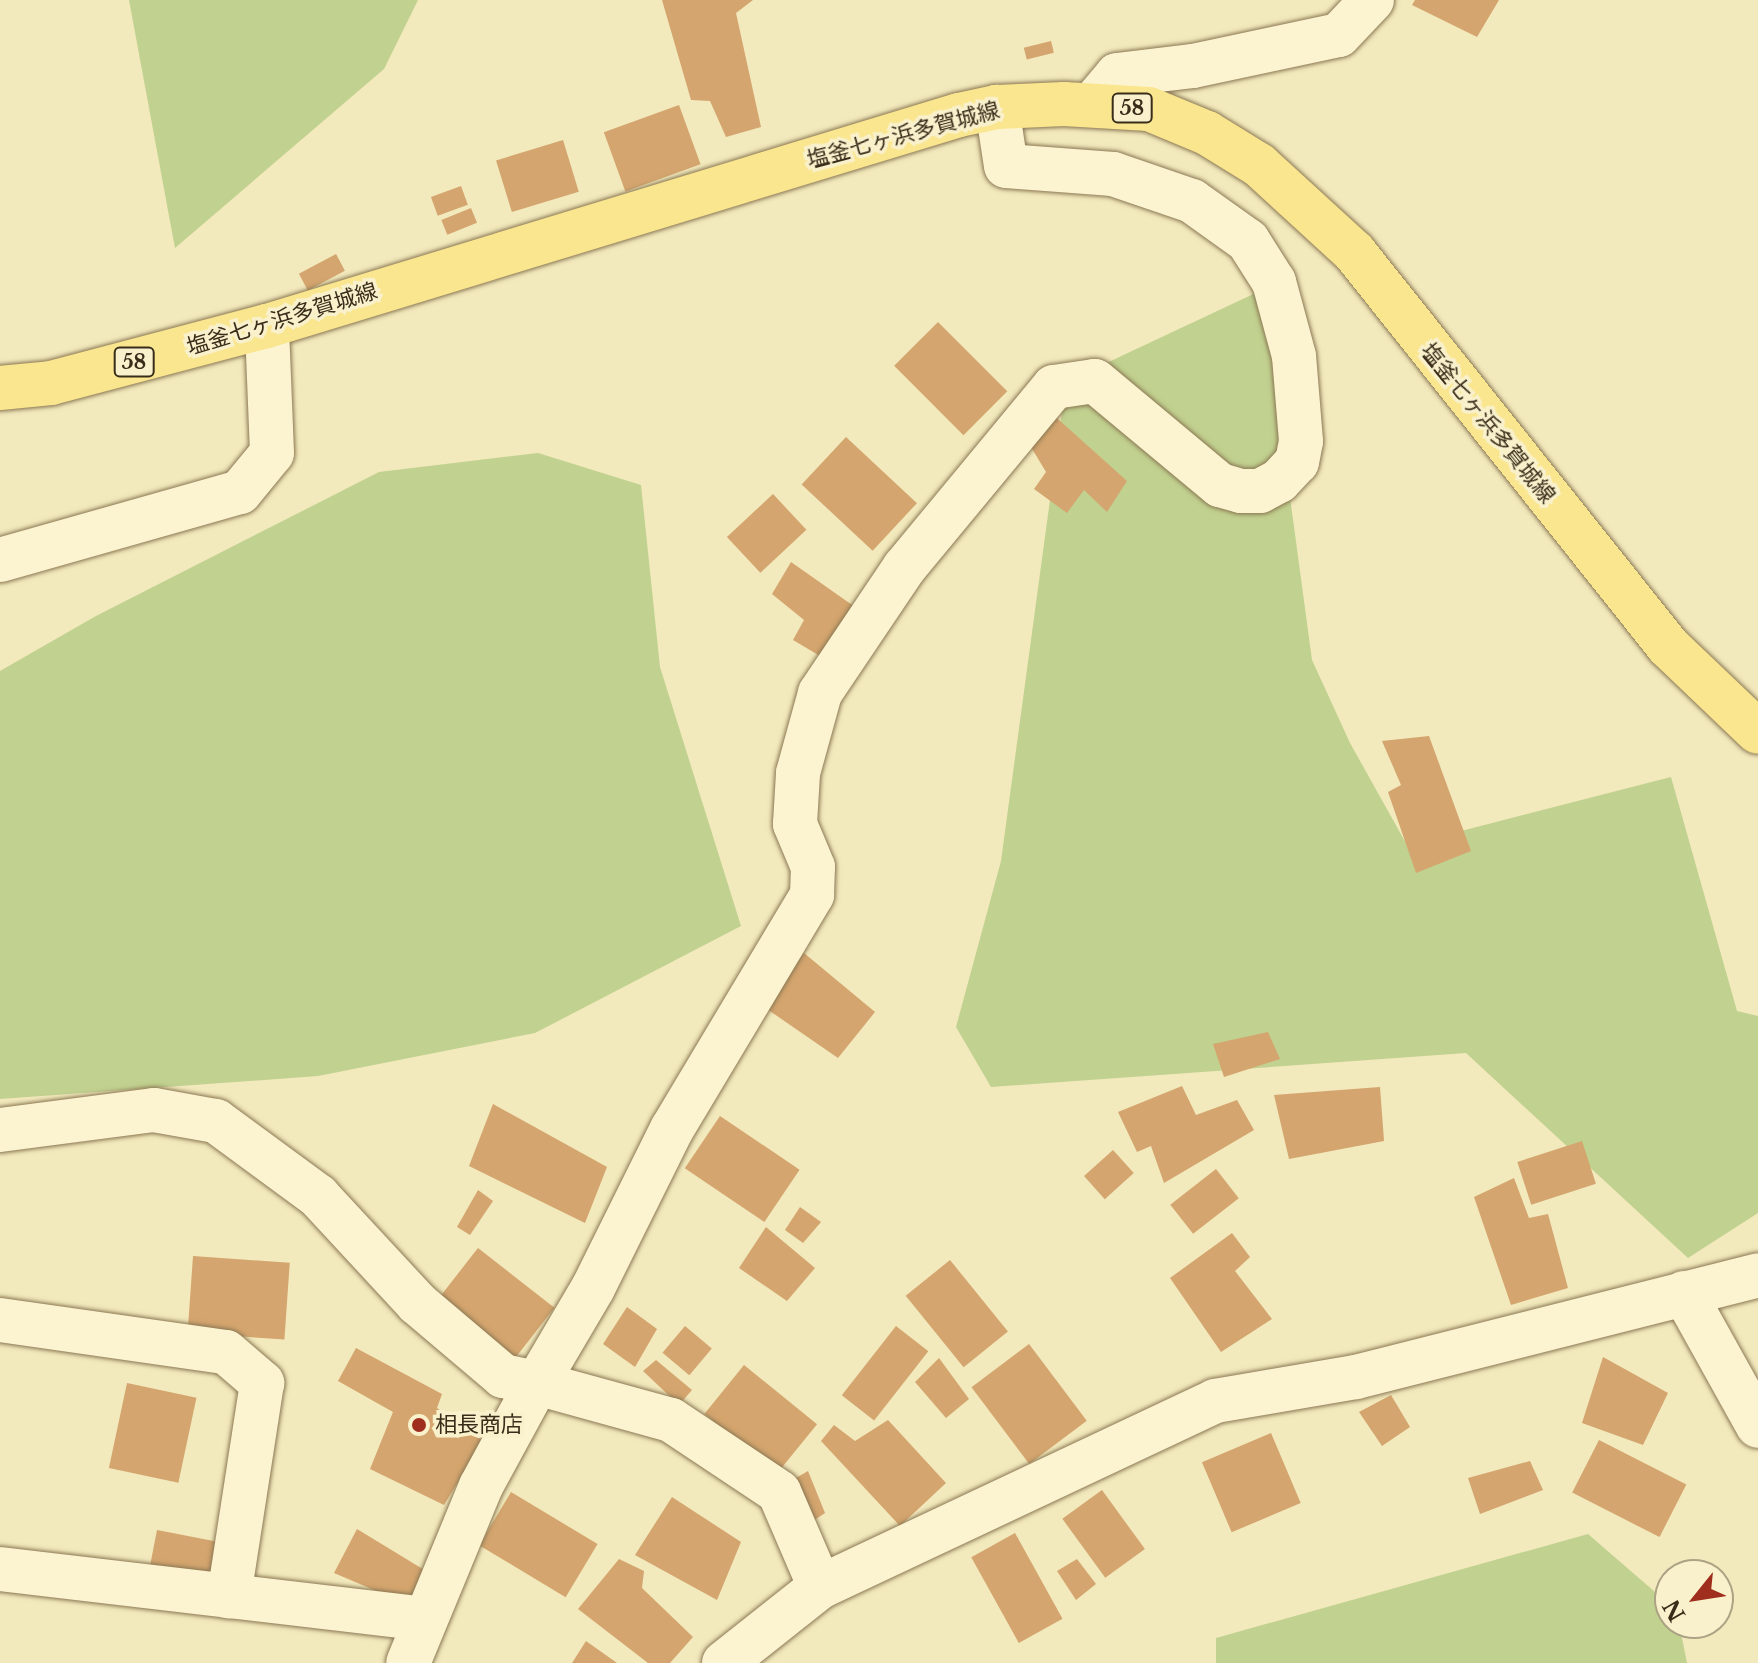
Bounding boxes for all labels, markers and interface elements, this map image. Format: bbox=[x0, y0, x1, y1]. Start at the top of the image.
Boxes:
road number: 58 bbox=[1110, 92, 1154, 124]
street label: 塩釜七ヶ浜多賀城線 bbox=[804, 97, 1002, 173]
street label: 塩釜七ヶ浜多賀城線 bbox=[183, 277, 381, 361]
street label: 塩釜七ヶ浜多賀城線 bbox=[1415, 338, 1561, 508]
road number: 58 bbox=[112, 346, 156, 378]
place label: 相長商店 bbox=[435, 1412, 523, 1438]
marker: 相長商店 bbox=[410, 1416, 428, 1434]
north arrow bbox=[1654, 1559, 1734, 1639]
text: N bbox=[1658, 1595, 1691, 1626]

